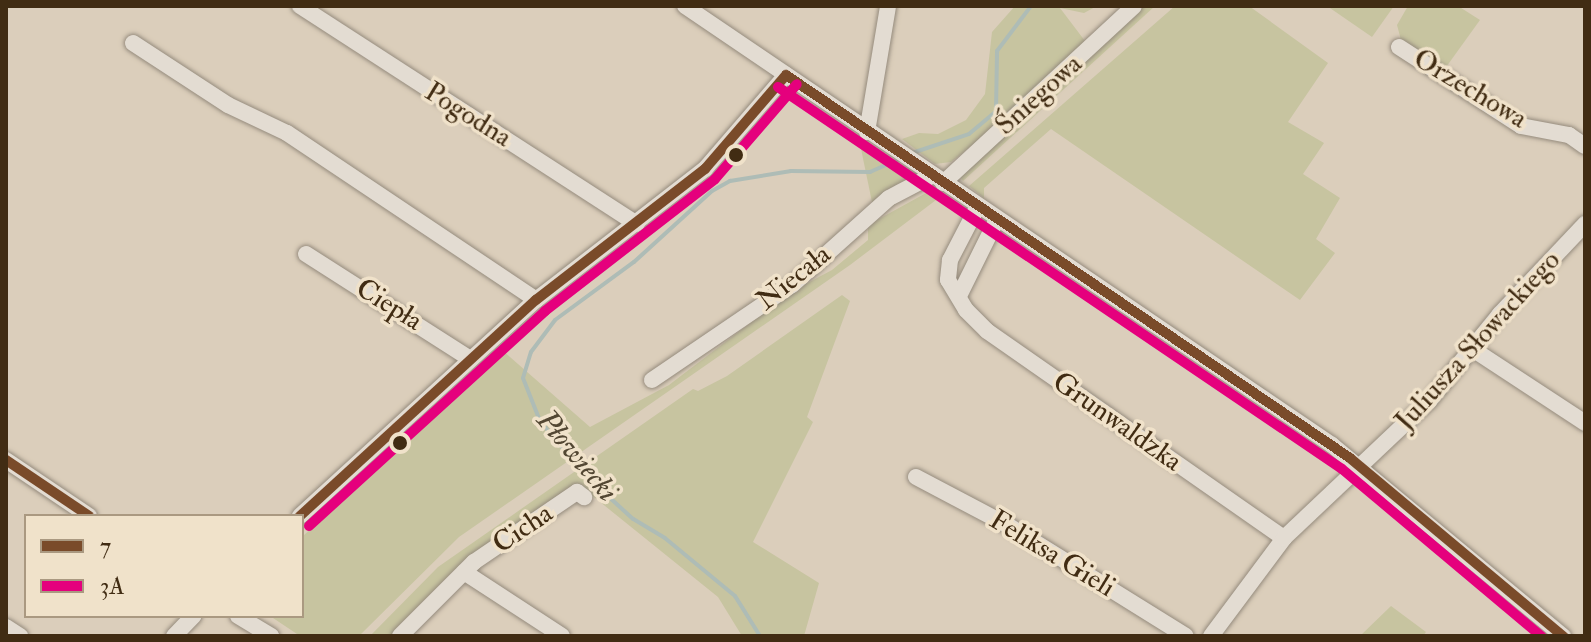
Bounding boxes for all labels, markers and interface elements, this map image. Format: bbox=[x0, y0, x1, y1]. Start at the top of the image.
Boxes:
street label: Orzechowa bbox=[1407, 42, 1533, 136]
street label: Śniegowa bbox=[989, 47, 1089, 143]
street label: Pogodna bbox=[418, 75, 518, 155]
unlabelled marker bbox=[728, 147, 744, 163]
street label: Niecała bbox=[750, 238, 838, 318]
street label: Juliusza Słowackiego bbox=[1388, 244, 1568, 438]
street label: Ciepła bbox=[350, 272, 428, 338]
street label: Grunwaldzka bbox=[1046, 365, 1188, 479]
water label: Płowiecki bbox=[528, 403, 626, 509]
unlabelled marker bbox=[392, 435, 408, 451]
street label: Cicha bbox=[487, 497, 559, 561]
street label: Feliksa Gieli bbox=[983, 503, 1121, 605]
legend bbox=[24, 514, 304, 618]
text: 7 bbox=[100, 531, 111, 562]
text: 3A bbox=[100, 571, 124, 602]

